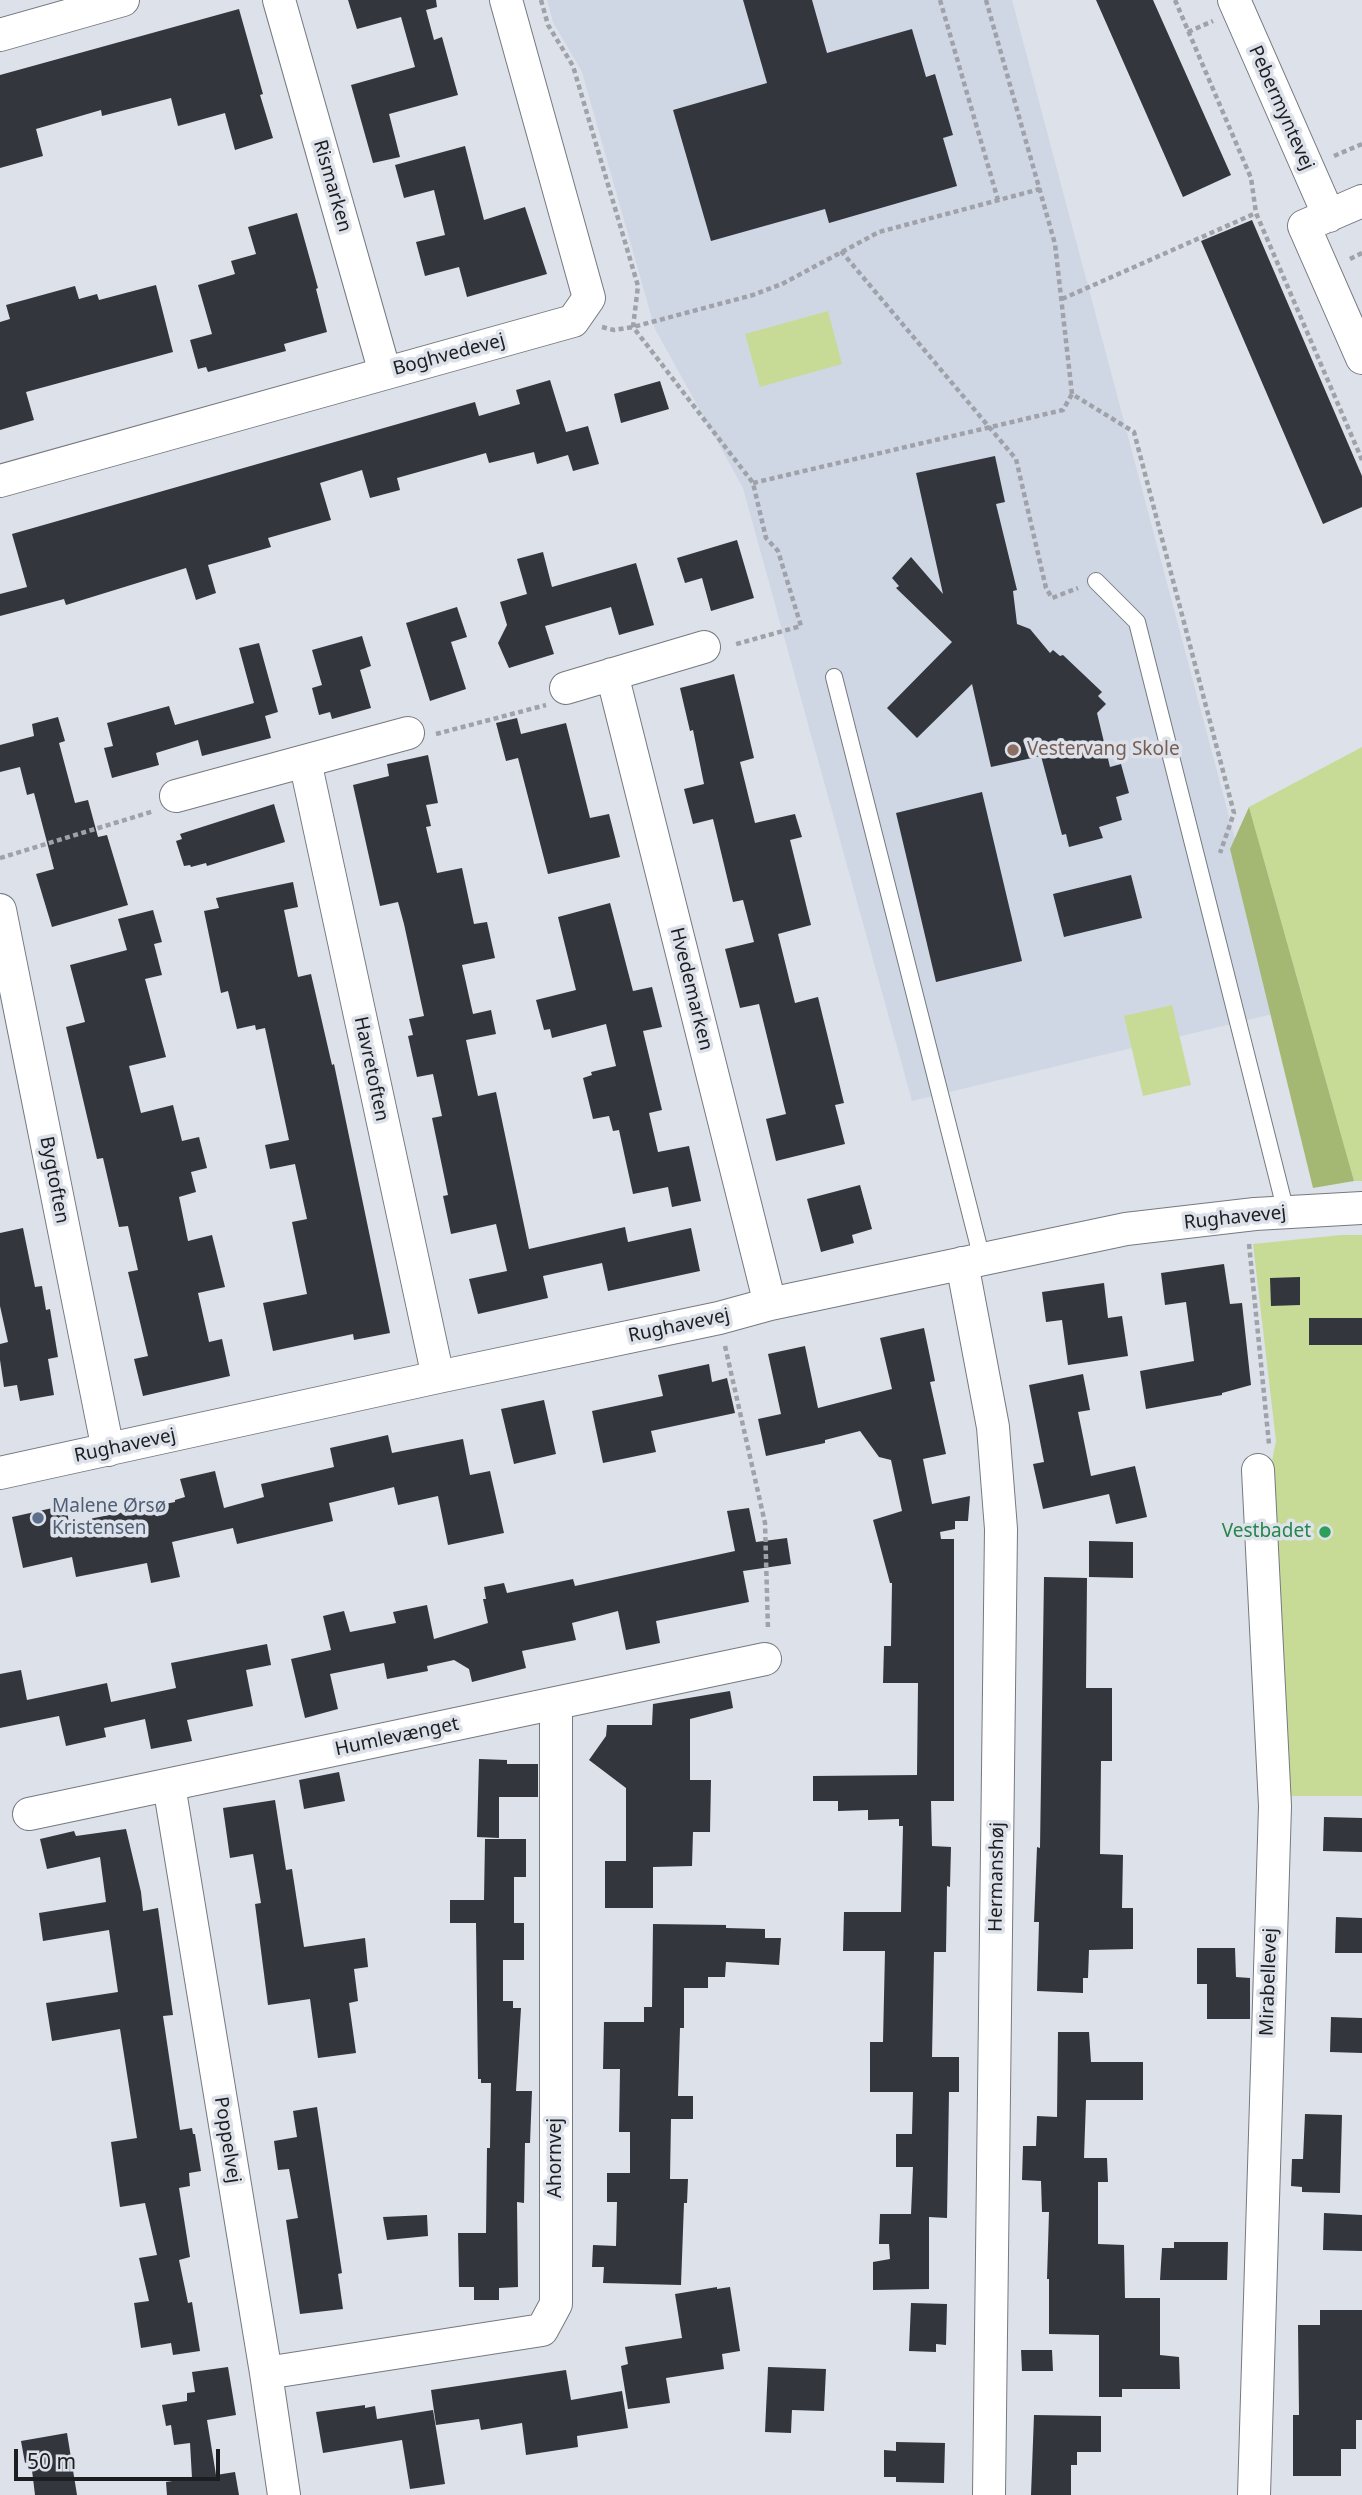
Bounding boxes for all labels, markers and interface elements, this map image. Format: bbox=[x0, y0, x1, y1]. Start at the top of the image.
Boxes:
street label: Pebermyntevej bbox=[1243, 42, 1319, 174]
street label: Rismarken bbox=[308, 137, 356, 235]
street label: Boghvedevej bbox=[391, 329, 507, 381]
place label: Vestervang Skole bbox=[1027, 739, 1180, 761]
marker: Vestervang Skole bbox=[1005, 742, 1021, 758]
street label: Hvedemarken bbox=[665, 925, 717, 1053]
street label: Havretoften bbox=[349, 1014, 393, 1124]
street label: Bygtoften bbox=[34, 1135, 74, 1225]
street label: Rughavevej bbox=[1183, 1201, 1287, 1235]
street label: Rughavevej bbox=[626, 1304, 732, 1348]
street label: Rughavevej bbox=[72, 1424, 178, 1468]
place label: Malene Ørsø Kristensen bbox=[52, 1496, 166, 1540]
marker: Malene Ørsø Kristensen bbox=[30, 1510, 46, 1526]
place label: Vestbadet bbox=[1222, 1521, 1311, 1543]
marker: Vestbadet bbox=[1317, 1524, 1333, 1540]
street label: Humlevænget bbox=[333, 1713, 461, 1761]
street label: Hermanshøj bbox=[985, 1822, 1009, 1932]
street label: Mirabellevej bbox=[1256, 1928, 1282, 2036]
street label: Poppelvej bbox=[209, 2095, 245, 2185]
street label: Ahornvej bbox=[545, 2118, 567, 2198]
scale bar bbox=[18, 2436, 224, 2480]
text: 50 m bbox=[27, 2447, 76, 2475]

